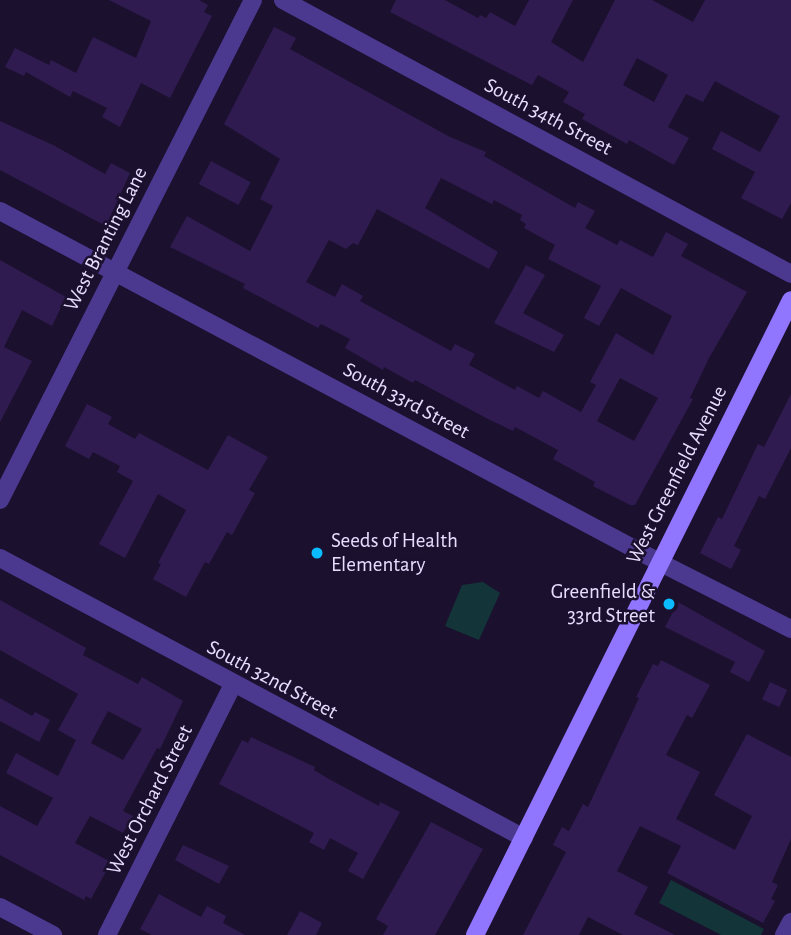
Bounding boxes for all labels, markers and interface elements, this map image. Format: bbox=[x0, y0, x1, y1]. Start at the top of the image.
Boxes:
street label: South 34th Street bbox=[480, 73, 616, 161]
street label: West Branting Lane bbox=[59, 163, 153, 315]
street label: South 33rd Street bbox=[339, 357, 473, 445]
street label: West Greenfield Avenue bbox=[621, 382, 733, 568]
place label: Seeds of Health Elementary bbox=[331, 528, 458, 578]
marker: Seeds of Health Elementary bbox=[309, 545, 325, 561]
place label: Greenfield & 33rd Street bbox=[551, 579, 655, 629]
marker: Greenfield & 33rd Street bbox=[661, 596, 677, 612]
street label: South 32nd Street bbox=[202, 635, 342, 725]
street label: West Orchard Street bbox=[101, 721, 199, 879]

